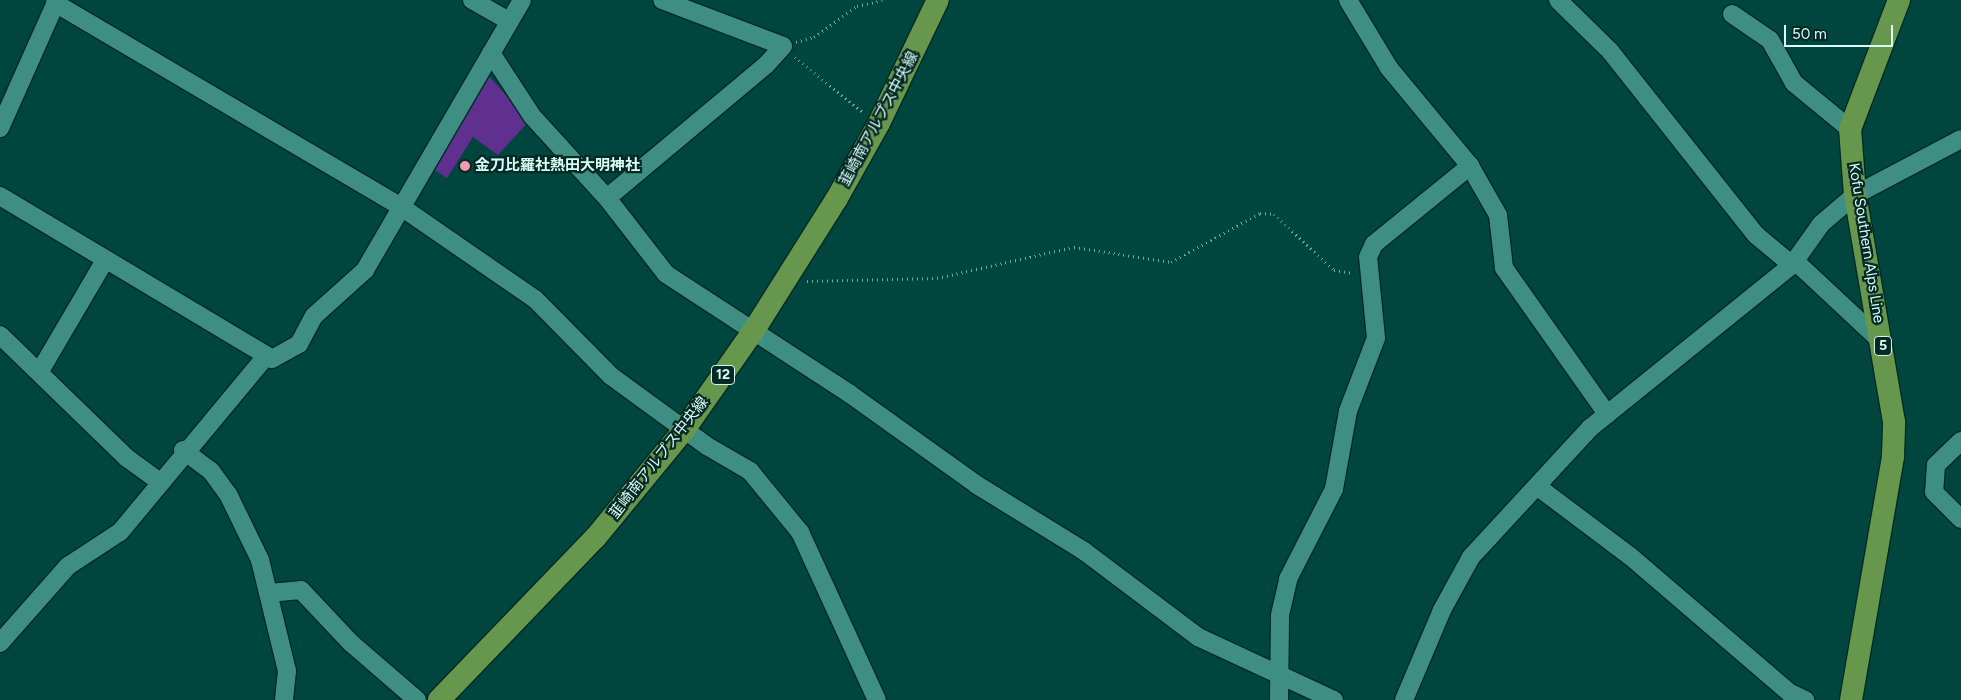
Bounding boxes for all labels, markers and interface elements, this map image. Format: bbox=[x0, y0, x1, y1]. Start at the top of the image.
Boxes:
scale bar bbox=[1786, 15, 1895, 47]
text: 50 m bbox=[1792, 25, 1827, 43]
street label: 韮崎南アルプス中央線 bbox=[836, 49, 922, 189]
place label: 金刀比羅社熱田大明神社 bbox=[475, 157, 640, 175]
marker: 金刀比羅社熱田大明神社 bbox=[459, 160, 471, 172]
street label: Kofu Southern Alps Line bbox=[1844, 162, 1888, 324]
road number: 5 bbox=[1873, 334, 1893, 358]
road number: 12 bbox=[710, 364, 736, 386]
street label: 韮崎南アルプス中央線 bbox=[606, 393, 712, 523]

